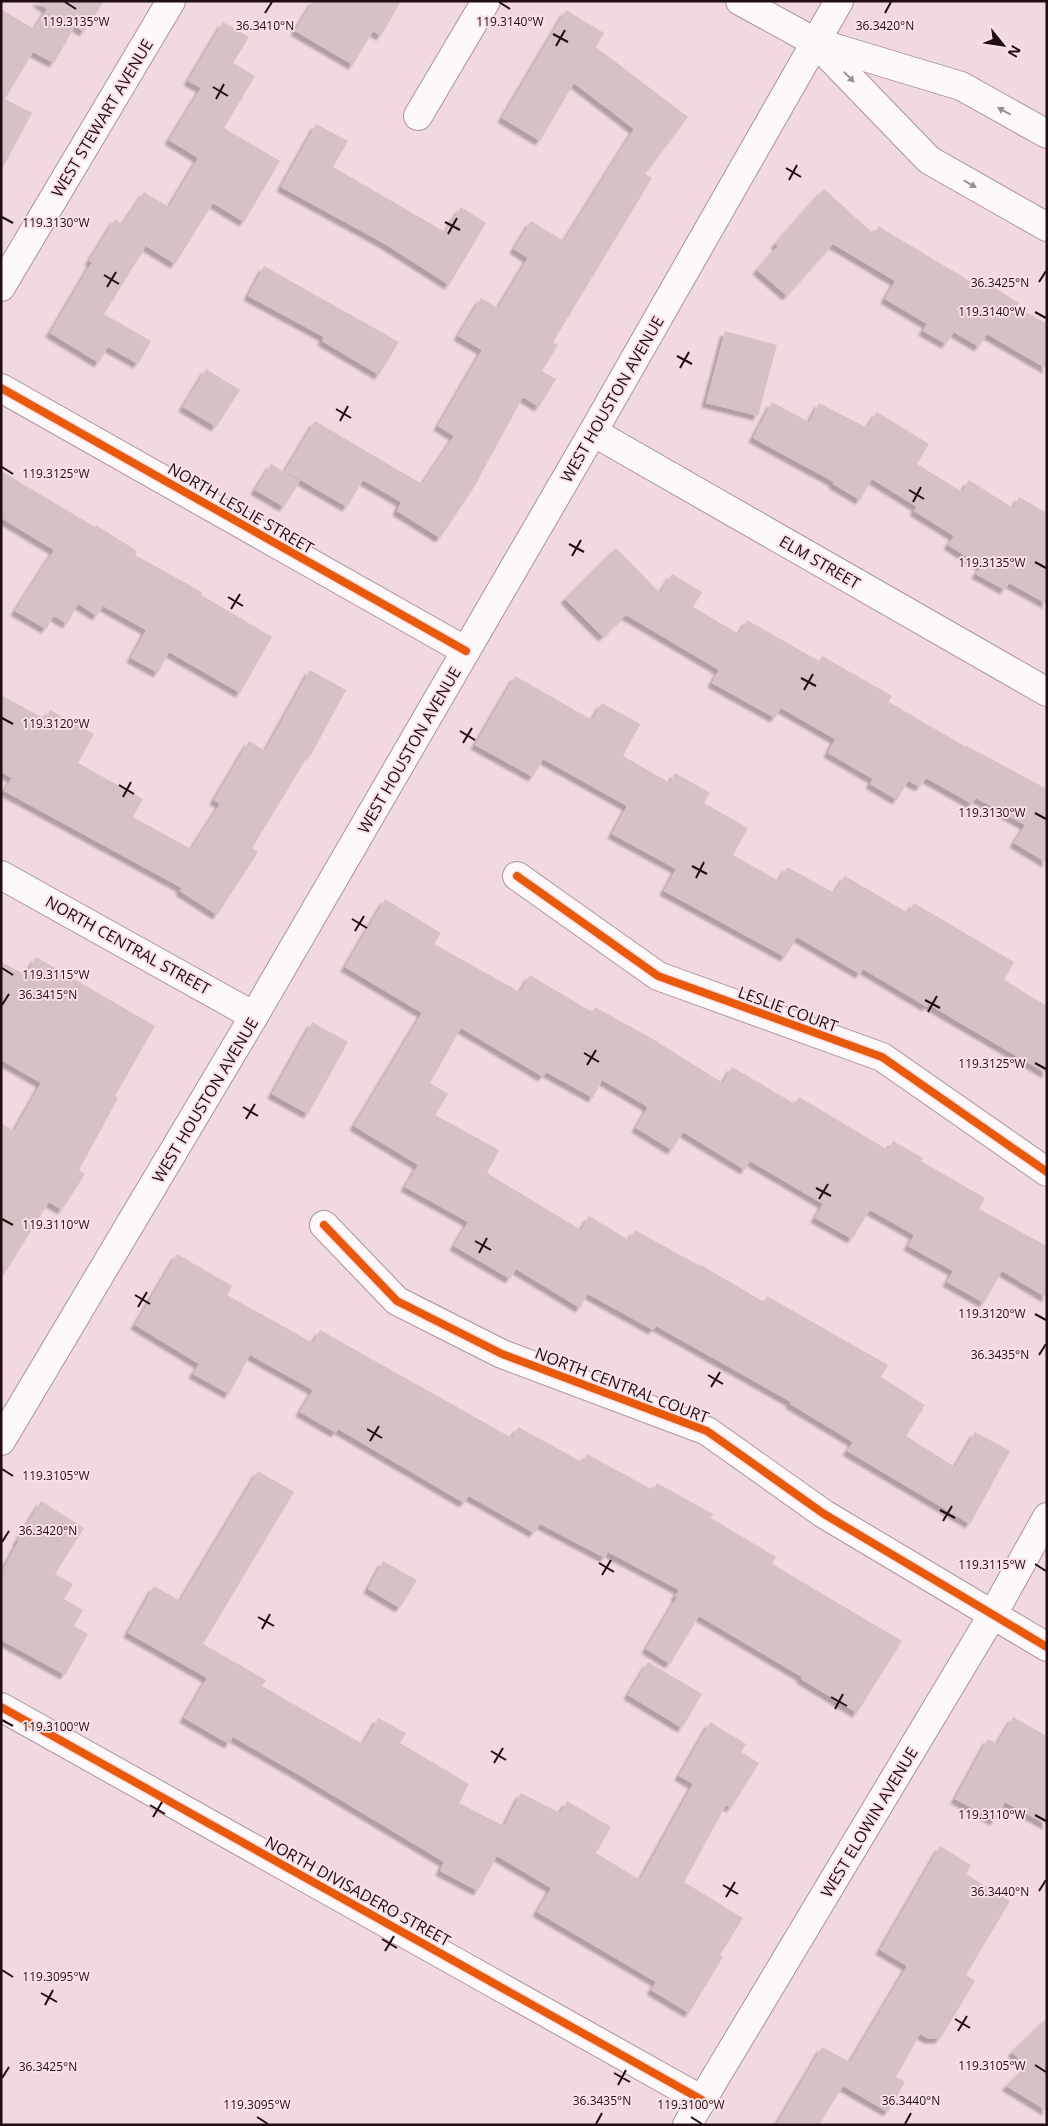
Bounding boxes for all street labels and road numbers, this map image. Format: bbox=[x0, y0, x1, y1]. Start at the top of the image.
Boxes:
street label: WEST STEWART AVENUE bbox=[46, 35, 158, 201]
street label: WEST HOUSTON AVENUE bbox=[555, 312, 669, 486]
street label: NORTH LESLIE STREET bbox=[164, 457, 318, 559]
street label: ELM STREET bbox=[776, 530, 865, 594]
street label: WEST HOUSTON AVENUE bbox=[352, 663, 466, 837]
street label: NORTH CENTRAL STREET bbox=[42, 890, 215, 1000]
street label: LESLIE COURT bbox=[735, 981, 841, 1037]
street label: WEST HOUSTON AVENUE bbox=[147, 1013, 263, 1187]
street label: NORTH CENTRAL COURT bbox=[532, 1342, 712, 1428]
street label: WEST ELOWIN AVENUE bbox=[815, 1743, 923, 1901]
street label: NORTH DIVISADERO STREET bbox=[261, 1831, 455, 1951]

